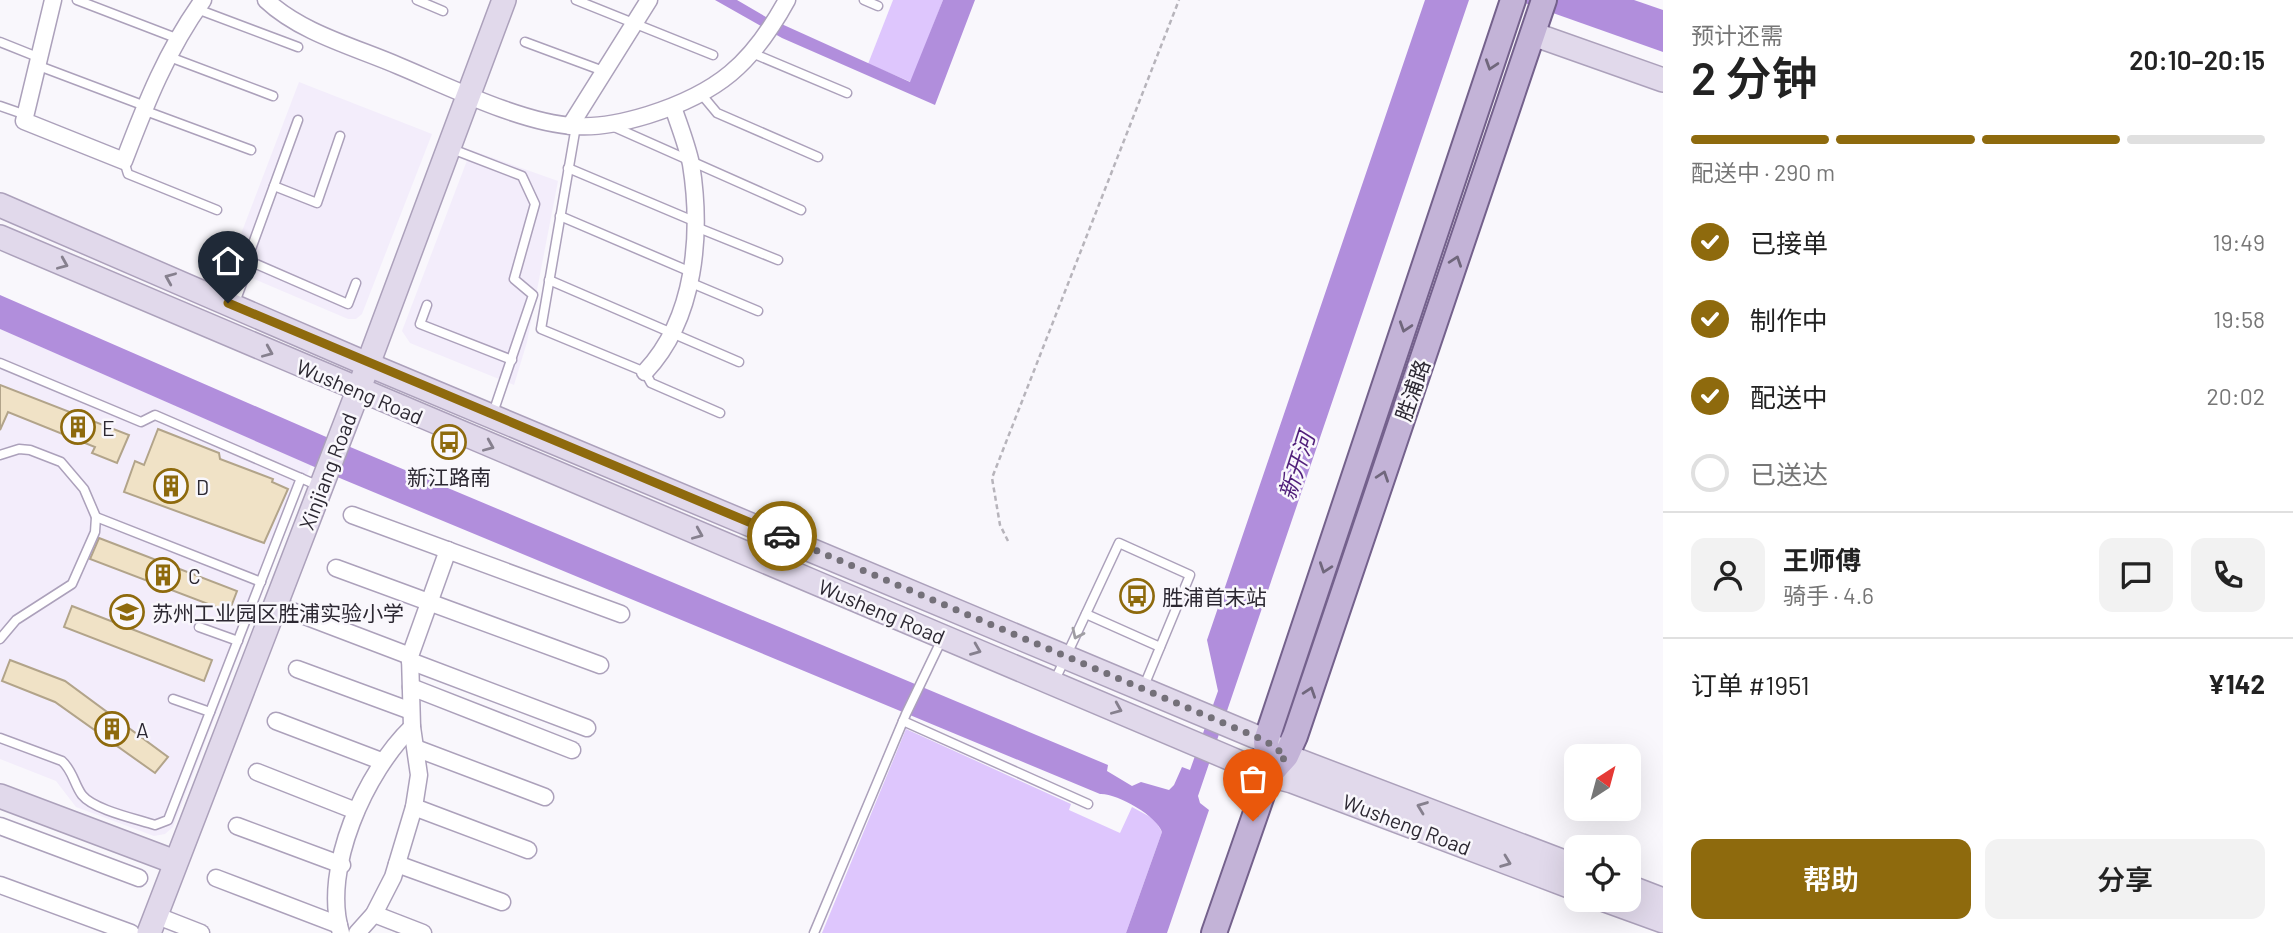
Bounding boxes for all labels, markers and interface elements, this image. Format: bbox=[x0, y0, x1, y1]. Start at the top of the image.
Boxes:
text: 预计还需 bbox=[1691, 21, 1783, 49]
text: 20:10–20:15 bbox=[2129, 44, 2265, 75]
text: 2 分钟 bbox=[1691, 49, 1818, 104]
one-way arrow bbox=[1485, 58, 1499, 70]
text: 配送中 · 290 m bbox=[1691, 158, 1835, 186]
icon: check bbox=[1691, 223, 1729, 261]
text: 已接单 bbox=[1750, 227, 1828, 258]
text: 19:49 bbox=[2213, 228, 2265, 256]
pin bbox=[198, 231, 258, 303]
icon: home bbox=[209, 242, 247, 280]
one-way arrow bbox=[1448, 255, 1462, 267]
one-way arrow bbox=[55, 256, 68, 270]
one-way arrow bbox=[164, 272, 177, 286]
icon: check bbox=[1691, 300, 1729, 338]
text: 制作中 bbox=[1750, 304, 1828, 335]
text: 19:58 bbox=[2213, 305, 2265, 333]
one-way arrow bbox=[1399, 321, 1413, 333]
one-way arrow bbox=[262, 344, 274, 358]
street label: Wusheng Road bbox=[293, 353, 427, 429]
street label: 胜浦路 bbox=[1390, 356, 1434, 424]
icon: check bbox=[1691, 377, 1729, 415]
text: 配送中 bbox=[1750, 381, 1828, 412]
text: 20:02 bbox=[2207, 382, 2265, 410]
building icon: E bbox=[59, 408, 97, 446]
street label: Xinjiang Road bbox=[293, 409, 361, 533]
place label: E bbox=[102, 415, 115, 440]
bus stop icon: 新江路南 bbox=[430, 423, 468, 461]
water label: 新开河 bbox=[1272, 425, 1321, 503]
one-way arrow bbox=[482, 437, 494, 451]
text: 已送达 bbox=[1750, 458, 1828, 489]
place label: 新江路南 bbox=[407, 464, 491, 489]
building icon: D bbox=[152, 467, 190, 505]
one-way arrow bbox=[1375, 470, 1389, 483]
place label: D bbox=[196, 474, 209, 499]
courier bbox=[747, 501, 817, 571]
icon: car bbox=[763, 517, 801, 555]
one-way arrow bbox=[692, 525, 704, 539]
button: person bbox=[1691, 538, 1765, 612]
button: chat bbox=[2099, 538, 2173, 612]
button: phone bbox=[2191, 538, 2265, 612]
text: 王师傅 bbox=[1783, 544, 1861, 575]
building icon: C bbox=[144, 556, 182, 594]
one-way arrow bbox=[1319, 562, 1333, 574]
place label: C bbox=[188, 563, 201, 588]
street label: Wusheng Road bbox=[815, 573, 949, 649]
bus stop icon: 胜浦首末站 bbox=[1118, 577, 1156, 615]
text: 骑手 · 4.6 bbox=[1783, 581, 1874, 609]
place label: 胜浦首末站 bbox=[1162, 584, 1267, 609]
school or university icon: 苏州工业园区胜浦实验小学 bbox=[108, 593, 146, 631]
place label: 苏州工业园区胜浦实验小学 bbox=[152, 600, 404, 625]
one-way arrow bbox=[1071, 627, 1085, 639]
one-way arrow bbox=[969, 642, 981, 656]
text: ¥142 bbox=[2208, 668, 2265, 699]
text: 订单 #1951 bbox=[1691, 669, 1810, 700]
one-way arrow bbox=[1302, 686, 1316, 698]
one-way arrow bbox=[1110, 701, 1122, 715]
building icon: A bbox=[93, 710, 131, 748]
place label: A bbox=[136, 717, 149, 742]
north arrow bbox=[1564, 744, 1642, 821]
map controls bbox=[1564, 744, 1641, 912]
pin bbox=[1223, 749, 1283, 821]
icon: bag bbox=[1234, 760, 1272, 798]
street label: Wusheng Road bbox=[1339, 788, 1475, 860]
one-way arrow bbox=[1416, 802, 1428, 816]
button: locate bbox=[1564, 835, 1641, 912]
button: 帮助 bbox=[1691, 839, 1971, 919]
button: 分享 bbox=[1985, 839, 2265, 919]
one-way arrow bbox=[1500, 854, 1512, 868]

